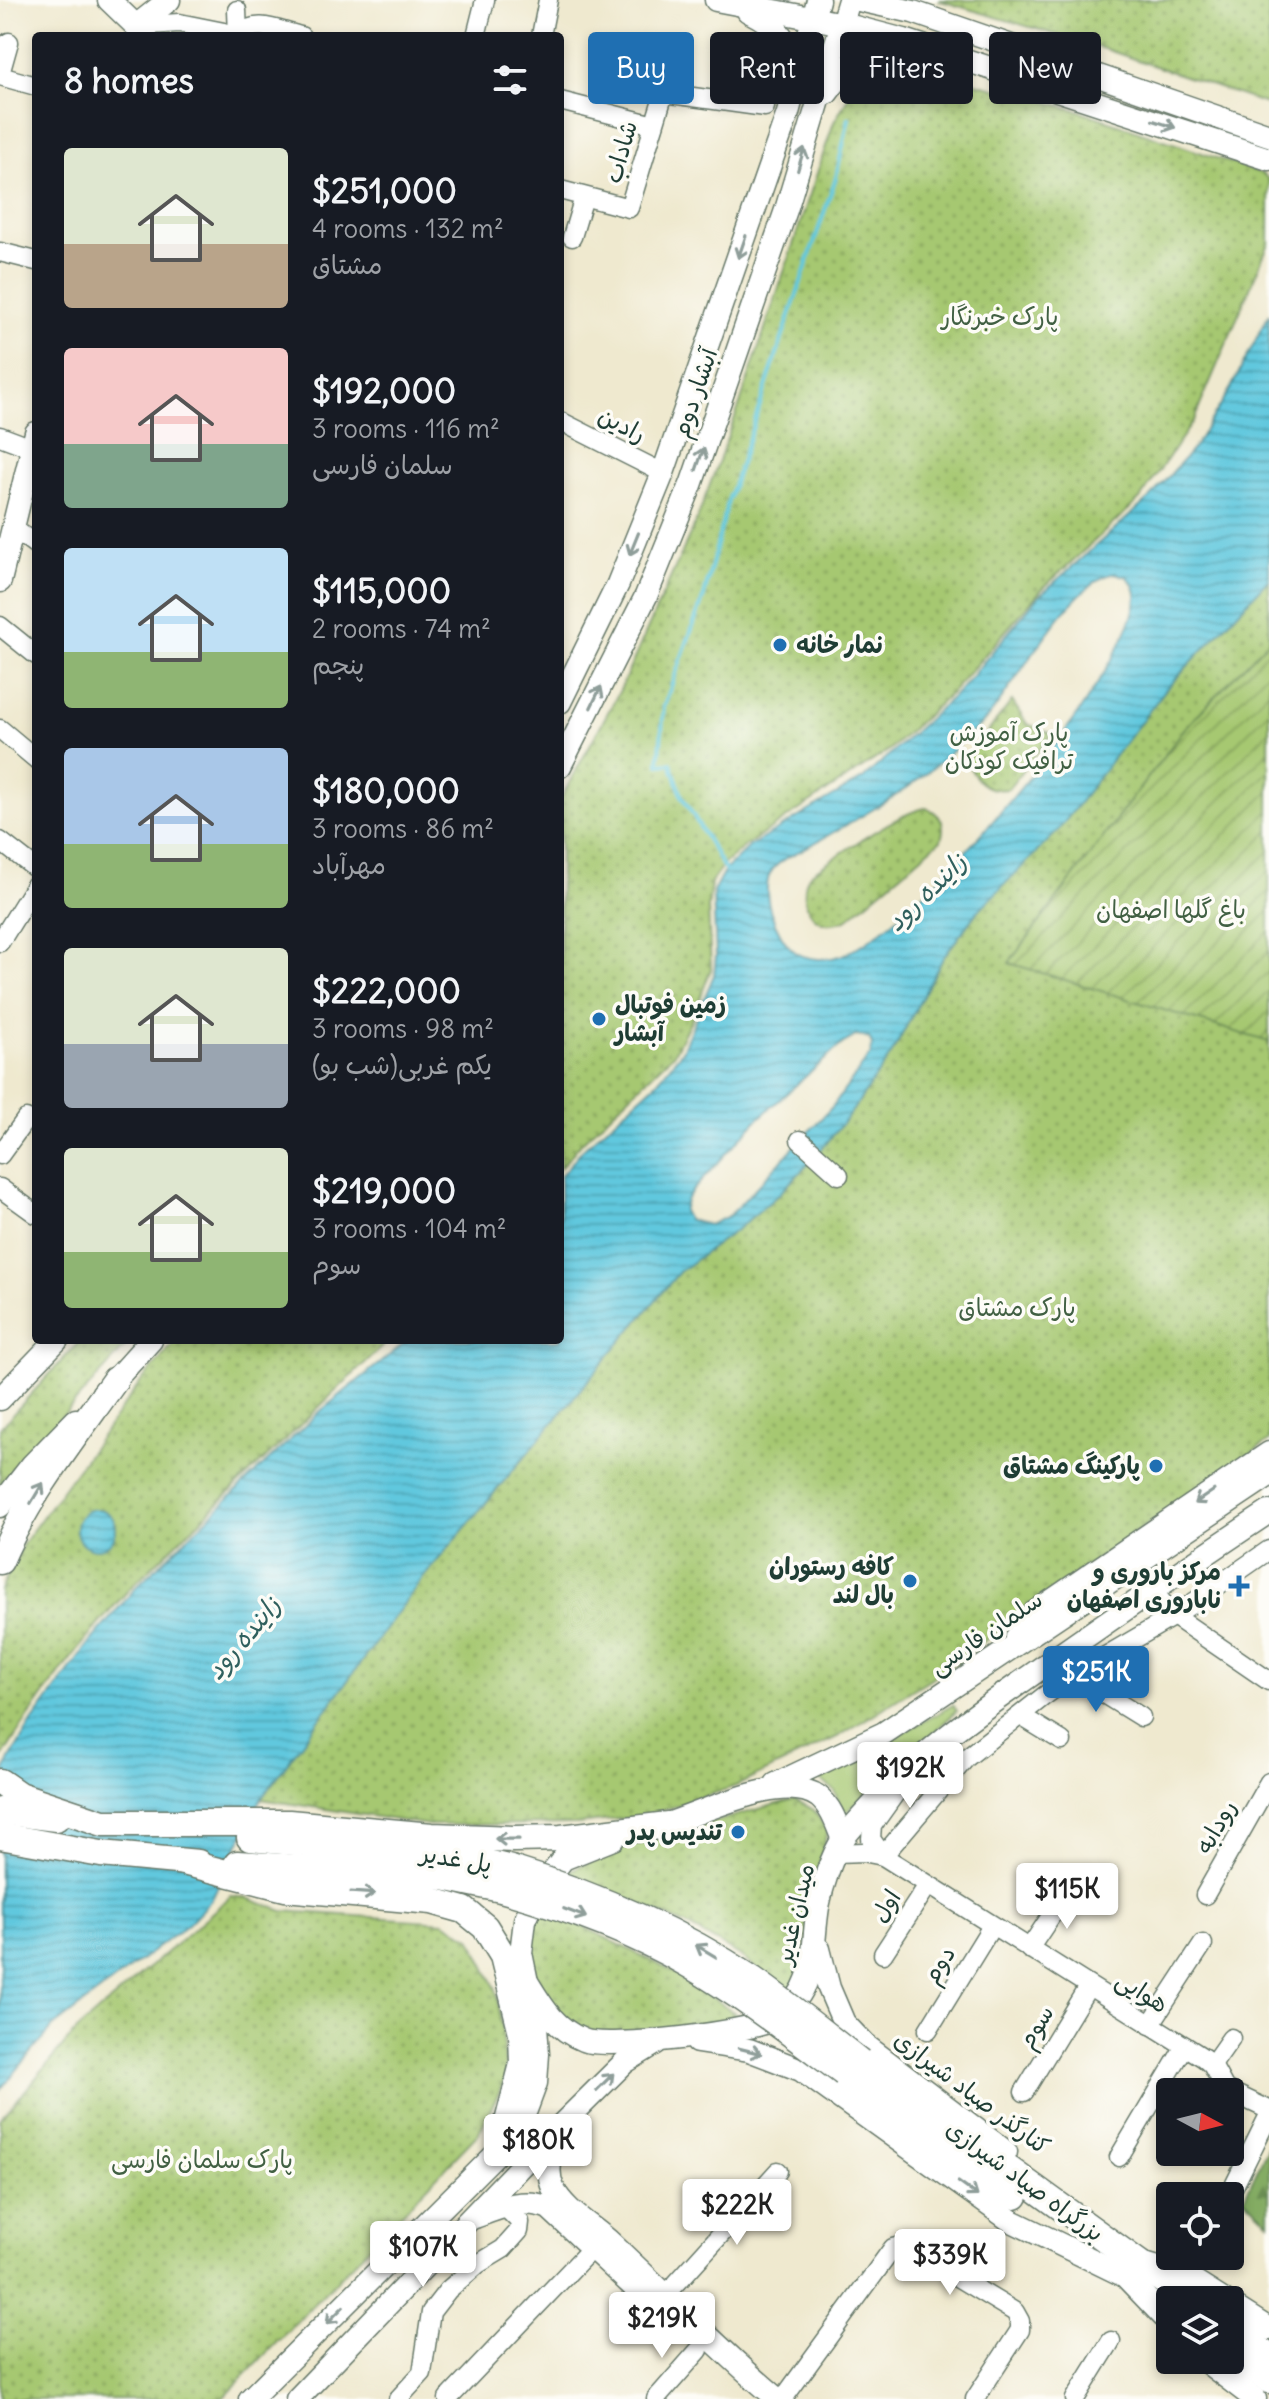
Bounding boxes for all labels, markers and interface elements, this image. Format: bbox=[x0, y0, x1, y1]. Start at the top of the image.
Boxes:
chip: Buy bbox=[588, 32, 694, 104]
chip: Rent bbox=[710, 32, 824, 104]
chip: Filters bbox=[840, 32, 973, 104]
chip: New bbox=[989, 32, 1101, 104]
icon: filters bbox=[488, 58, 532, 102]
text: 8 homes bbox=[64, 59, 194, 102]
street label: شاداب bbox=[597, 117, 643, 186]
one-way arrow bbox=[1152, 117, 1177, 132]
one-way arrow bbox=[794, 147, 809, 173]
text: $251,000 bbox=[312, 169, 457, 212]
icon: home bbox=[128, 180, 224, 276]
text: 4 rooms · 132 m² bbox=[312, 212, 504, 245]
one-way arrow bbox=[733, 234, 748, 259]
text: مشتاق bbox=[312, 248, 382, 281]
park label: پارک خبرنگار bbox=[940, 301, 1058, 332]
street label: آبشار دوم bbox=[665, 343, 728, 443]
text: $192,000 bbox=[312, 369, 456, 412]
icon: home bbox=[128, 380, 224, 476]
street label: رادین bbox=[594, 399, 651, 449]
text: 3 rooms · 116 m² bbox=[312, 412, 500, 445]
one-way arrow bbox=[693, 446, 708, 471]
text: سلمان فارسی bbox=[312, 448, 453, 481]
one-way arrow bbox=[626, 531, 640, 556]
text: $115,000 bbox=[312, 569, 451, 612]
icon: home bbox=[128, 580, 224, 676]
text: 2 rooms · 74 m² bbox=[312, 612, 491, 645]
place label: نمار خانه bbox=[796, 629, 885, 659]
marker: نمار خانه bbox=[771, 636, 789, 654]
text: پنجم bbox=[312, 648, 364, 681]
one-way arrow bbox=[589, 685, 604, 709]
park label: پارک آموزش ترافیک کودکان bbox=[945, 717, 1074, 776]
text: $180,000 bbox=[312, 769, 460, 812]
icon: home bbox=[128, 780, 224, 876]
text: 3 rooms · 86 m² bbox=[312, 812, 494, 845]
water label: زاینده رود bbox=[879, 845, 973, 938]
text: مهرآباد bbox=[312, 848, 386, 881]
park label: باغ گلها اصفهان bbox=[1096, 894, 1246, 927]
text: $222,000 bbox=[312, 969, 461, 1012]
icon: home bbox=[128, 980, 224, 1076]
place label: زمین فوتبال آبشار bbox=[613, 989, 726, 1047]
marker: زمین فوتبال آبشار bbox=[590, 1010, 608, 1028]
text: 3 rooms · 98 m² bbox=[312, 1012, 494, 1045]
text: یکم غربی(شب بو) bbox=[312, 1048, 492, 1081]
text: $219,000 bbox=[312, 1169, 456, 1212]
icon: home bbox=[128, 1180, 224, 1276]
text: 3 rooms · 104 m² bbox=[312, 1212, 507, 1245]
text: سوم bbox=[312, 1248, 361, 1281]
park label: پارک مشتاق bbox=[958, 1292, 1076, 1323]
place label: پارکینگ مشتاق bbox=[1003, 1450, 1140, 1481]
marker: پارکینگ مشتاق bbox=[1147, 1457, 1165, 1475]
one-way arrow bbox=[29, 1482, 45, 1505]
one-way arrow bbox=[1194, 1489, 1216, 1505]
place label: کافه رستوران بال لند bbox=[769, 1551, 894, 1609]
place label: مرکز باروری و ناباروری اصفهان bbox=[1067, 1556, 1221, 1614]
marker: کافه رستوران بال لند bbox=[901, 1572, 919, 1590]
marker: مرکز باروری و ناباروری اصفهان bbox=[1228, 1575, 1250, 1597]
street label: سلمان فارسی bbox=[923, 1583, 1048, 1682]
water label: زاینده رود bbox=[198, 1588, 288, 1686]
pin: $251K bbox=[1040, 1646, 1152, 1714]
text: $251K bbox=[1061, 1655, 1131, 1688]
pin: $192K bbox=[854, 1742, 966, 1810]
text: $192K bbox=[875, 1751, 945, 1784]
street label: رودابه bbox=[1188, 1794, 1242, 1859]
place label: تندیس پدر bbox=[625, 1816, 723, 1847]
marker: تندیس پدر bbox=[729, 1823, 747, 1841]
one-way arrow bbox=[494, 1831, 521, 1847]
street label: پل غدیر bbox=[416, 1837, 494, 1879]
street label: میدان غدیر bbox=[767, 1860, 820, 1969]
pin: $115K bbox=[1011, 1863, 1123, 1931]
text: $115K bbox=[1034, 1872, 1100, 1905]
street label: اول bbox=[864, 1883, 907, 1928]
one-way arrow bbox=[349, 1886, 376, 1901]
one-way arrow bbox=[562, 1907, 587, 1921]
street label: دوم bbox=[915, 1940, 965, 1992]
one-way arrow bbox=[695, 1943, 718, 1959]
street label: هوایی bbox=[1110, 1964, 1174, 2020]
street label: سوم bbox=[1011, 1999, 1063, 2056]
street label: کنارگذر صیاد شیرازی bbox=[889, 2024, 1057, 2161]
one-way arrow bbox=[736, 2045, 762, 2060]
one-way arrow bbox=[595, 2073, 614, 2092]
north arrow bbox=[1156, 2078, 1244, 2166]
map controls bbox=[1156, 2078, 1244, 2374]
street label: بزرگراه صیاد شیرازی bbox=[941, 2113, 1110, 2247]
pin: $180K bbox=[482, 2114, 594, 2182]
text: $180K bbox=[502, 2123, 574, 2156]
park label: پارک سلمان فارسی bbox=[111, 2144, 293, 2175]
pin: $222K bbox=[681, 2179, 793, 2247]
one-way arrow bbox=[957, 2180, 978, 2197]
button: locate bbox=[1156, 2182, 1244, 2270]
text: $222K bbox=[700, 2188, 774, 2221]
pin: $107K bbox=[367, 2221, 479, 2289]
pin: $339K bbox=[894, 2229, 1006, 2297]
text: $107K bbox=[388, 2230, 458, 2263]
text: $339K bbox=[913, 2238, 987, 2271]
button: layers bbox=[1156, 2286, 1244, 2374]
pin: $219K bbox=[606, 2292, 718, 2360]
text: $219K bbox=[627, 2301, 697, 2334]
one-way arrow bbox=[326, 2305, 345, 2324]

